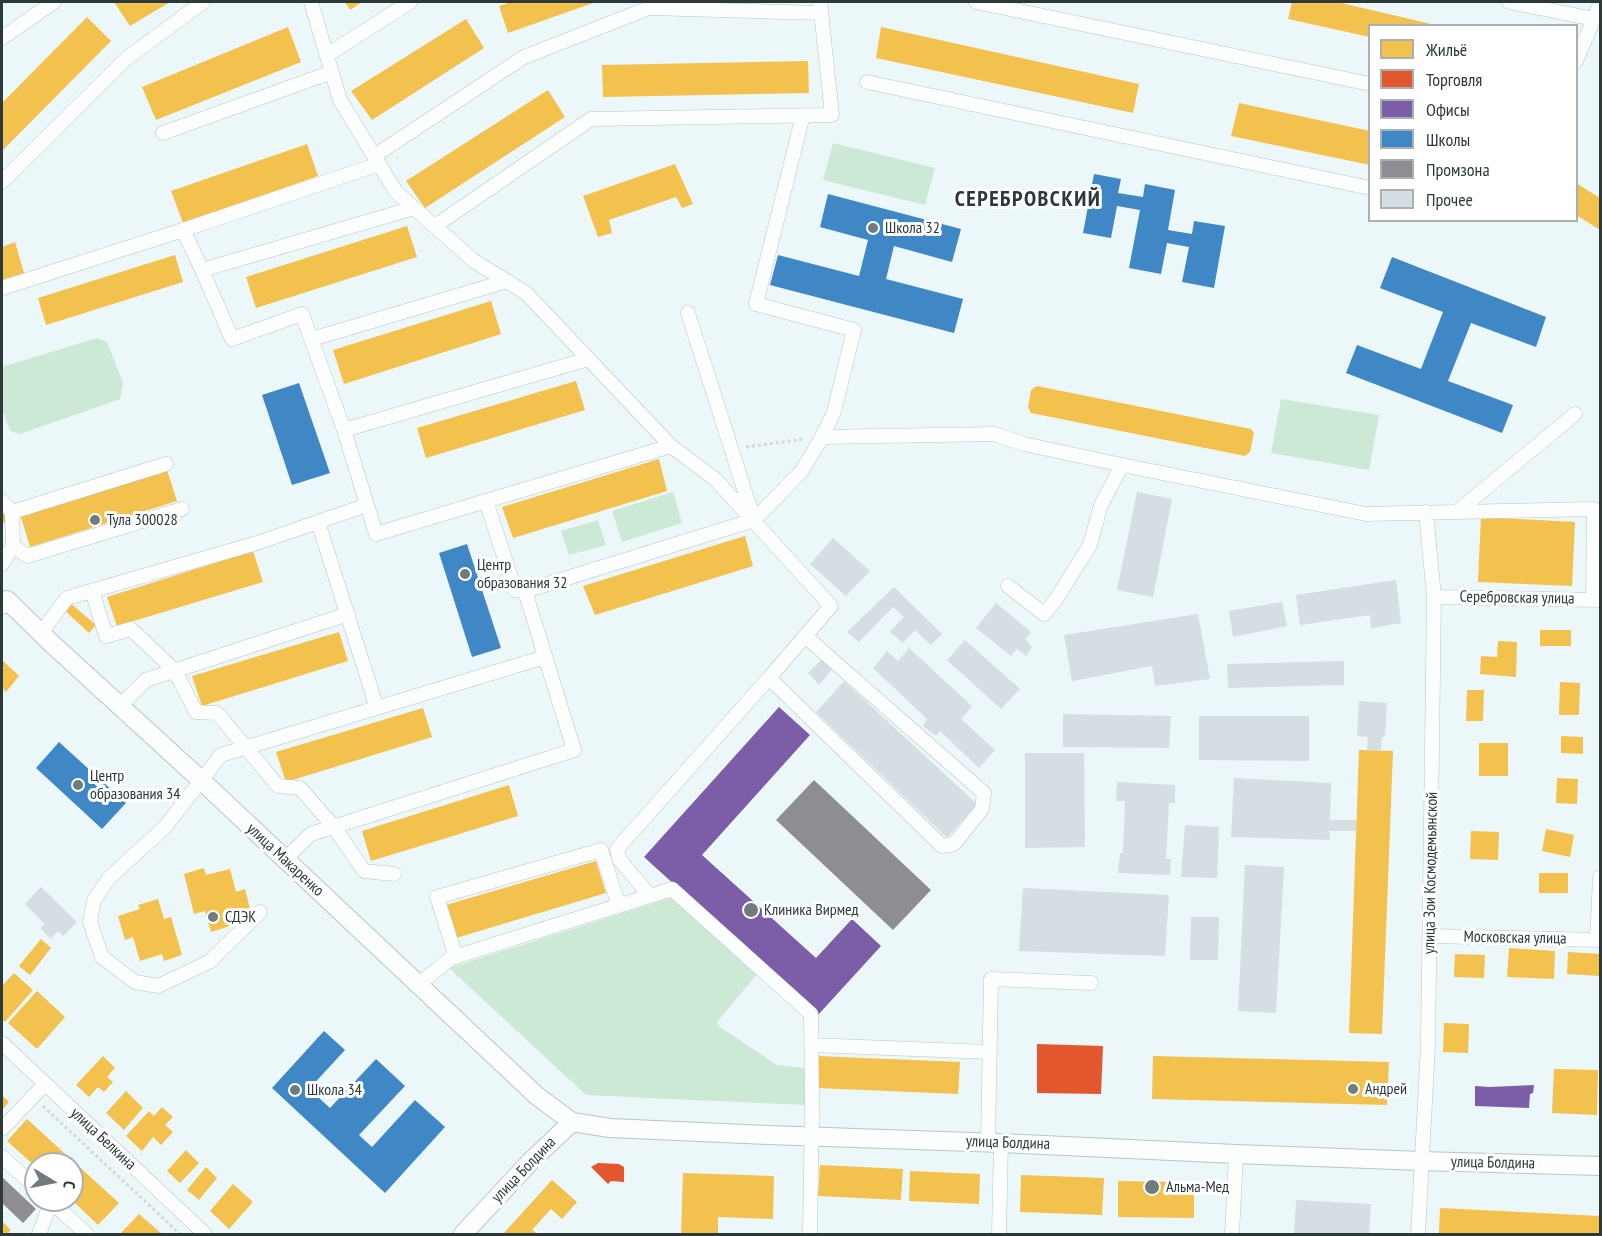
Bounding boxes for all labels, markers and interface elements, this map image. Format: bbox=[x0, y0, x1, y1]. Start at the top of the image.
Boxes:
legend bbox=[1368, 24, 1578, 222]
text: Жильё bbox=[1426, 38, 1467, 61]
text: Торговля bbox=[1426, 68, 1482, 91]
text: Офисы bbox=[1426, 98, 1470, 121]
text: Школы bbox=[1426, 128, 1470, 151]
text: Промзона bbox=[1426, 158, 1490, 181]
district label: СЕРЕБРОВСКИЙ bbox=[955, 187, 1101, 213]
text: Прочее bbox=[1426, 188, 1473, 211]
place label: Школа 32 bbox=[885, 218, 940, 238]
marker: Школа 32 bbox=[866, 221, 880, 235]
place label: Тула 300028 bbox=[107, 510, 178, 530]
marker: Тула 300028 bbox=[88, 513, 102, 527]
place label: Центр образования 32 bbox=[477, 555, 568, 593]
marker: Центр образования 32 bbox=[458, 567, 472, 581]
street label: Серебровская улица bbox=[1459, 587, 1575, 609]
place label: Центр образования 34 bbox=[90, 766, 181, 804]
marker: Центр образования 34 bbox=[71, 778, 85, 792]
street label: улица Зои Космодемьянской bbox=[1420, 792, 1442, 954]
street label: улица Макаренко bbox=[242, 819, 328, 901]
place label: Клиника Вирмед bbox=[764, 900, 858, 920]
marker: Клиника Вирмед bbox=[742, 901, 760, 919]
place label: СДЭК bbox=[225, 907, 256, 927]
marker: СДЭК bbox=[206, 910, 220, 924]
street label: Московская улица bbox=[1463, 928, 1567, 948]
place label: Андрей bbox=[1365, 1079, 1407, 1099]
place label: Школа 34 bbox=[307, 1080, 362, 1100]
marker: Андрей bbox=[1346, 1082, 1360, 1096]
marker: Школа 34 bbox=[288, 1083, 302, 1097]
street label: улица Белкина bbox=[66, 1104, 140, 1174]
street label: улица Болдина bbox=[966, 1132, 1050, 1154]
street label: улица Болдина bbox=[488, 1133, 560, 1207]
north arrow bbox=[24, 1152, 84, 1212]
street label: улица Болдина bbox=[1451, 1153, 1535, 1173]
place label: Альма-Мед bbox=[1166, 1177, 1229, 1197]
marker: Альма-Мед bbox=[1143, 1178, 1161, 1196]
text: С bbox=[59, 1179, 80, 1190]

